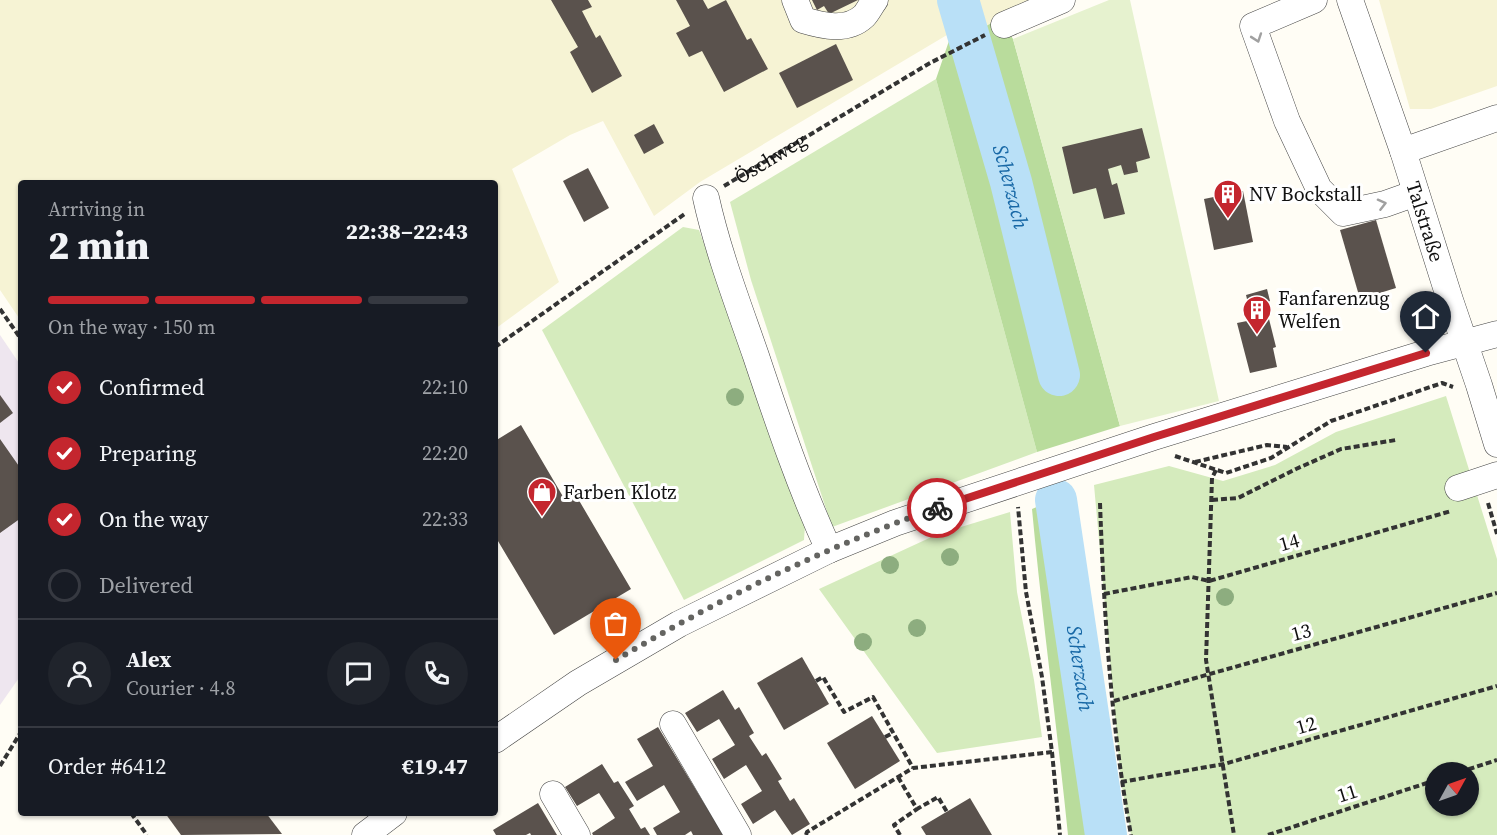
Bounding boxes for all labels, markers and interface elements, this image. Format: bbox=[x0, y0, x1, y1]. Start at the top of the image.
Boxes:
one-way arrow bbox=[1250, 32, 1263, 43]
street label: Öschweg bbox=[729, 126, 812, 191]
water label: Scherzach bbox=[986, 141, 1037, 232]
building icon: NV Bockstall bbox=[1212, 178, 1244, 220]
street label: Talstraße bbox=[1399, 178, 1451, 265]
place label: NV Bockstall bbox=[1249, 180, 1362, 208]
text: Arriving in bbox=[48, 195, 145, 223]
one-way arrow bbox=[1377, 199, 1387, 212]
text: 22:38–22:43 bbox=[346, 216, 468, 246]
text: 2 min bbox=[48, 219, 150, 272]
place label: Fanfarenzug Welfen bbox=[1278, 284, 1390, 335]
pin bbox=[1400, 291, 1451, 353]
building icon: Fanfarenzug Welfen bbox=[1241, 294, 1273, 336]
icon: home bbox=[1409, 300, 1442, 333]
text: On the way · 150 m bbox=[48, 313, 215, 341]
icon: check bbox=[48, 371, 81, 404]
text: Confirmed bbox=[99, 372, 204, 402]
text: 22:10 bbox=[422, 373, 468, 401]
icon: check bbox=[48, 437, 81, 470]
text: Preparing bbox=[99, 438, 196, 468]
text: 22:20 bbox=[422, 439, 468, 467]
shop icon: Farben Klotz bbox=[526, 476, 558, 518]
place label: Farben Klotz bbox=[563, 478, 676, 506]
courier bbox=[907, 478, 967, 538]
icon: bike bbox=[921, 492, 954, 525]
icon: check bbox=[48, 503, 81, 536]
text: On the way bbox=[99, 504, 208, 534]
text: 22:33 bbox=[422, 505, 468, 533]
street label: 14 bbox=[1276, 526, 1302, 558]
text: Delivered bbox=[99, 570, 193, 600]
pin bbox=[590, 598, 641, 660]
icon: bag bbox=[599, 607, 632, 640]
street label: 13 bbox=[1288, 616, 1314, 648]
water label: Scherzach bbox=[1060, 623, 1102, 714]
button: person bbox=[48, 642, 111, 705]
button: chat bbox=[327, 642, 390, 705]
button: phone bbox=[405, 642, 468, 705]
text: Alex bbox=[126, 644, 171, 674]
text: Courier · 4.8 bbox=[126, 674, 235, 702]
street label: 12 bbox=[1293, 709, 1319, 741]
text: Order #6412 bbox=[48, 751, 166, 781]
text: €19.47 bbox=[402, 751, 468, 781]
north arrow bbox=[1425, 762, 1479, 816]
map controls bbox=[1425, 762, 1479, 816]
street label: 11 bbox=[1333, 777, 1361, 809]

